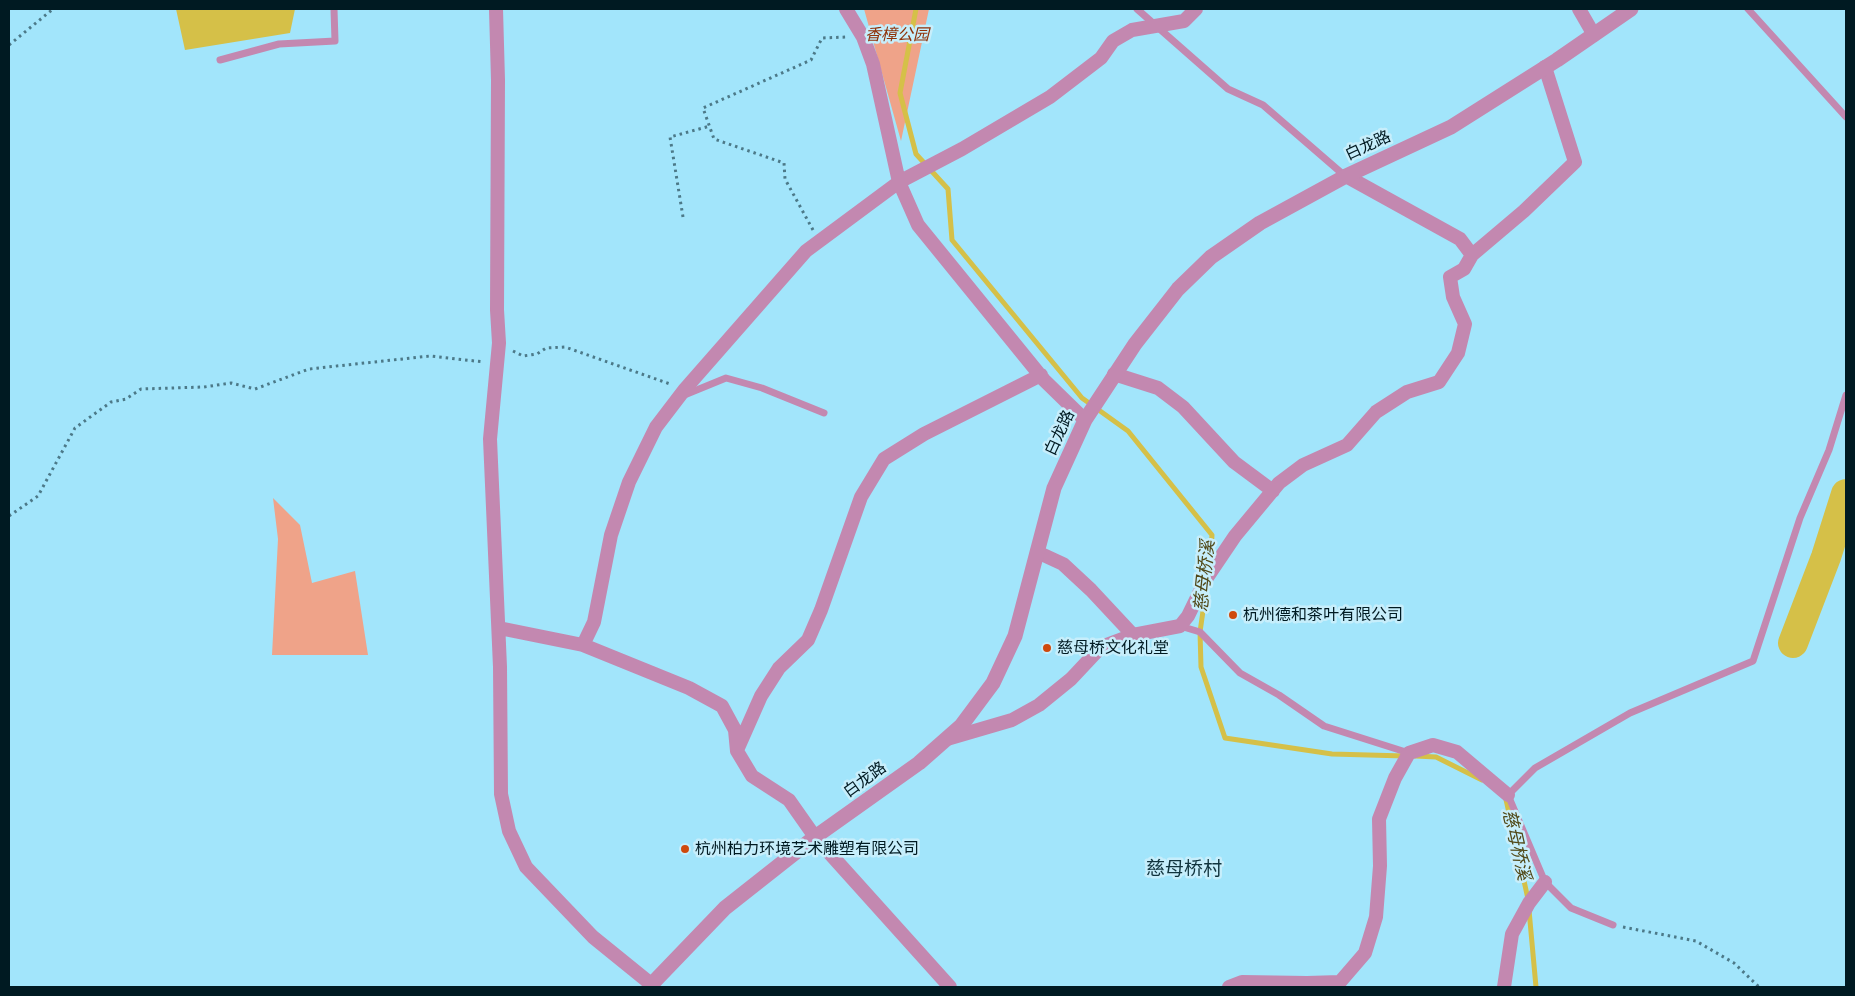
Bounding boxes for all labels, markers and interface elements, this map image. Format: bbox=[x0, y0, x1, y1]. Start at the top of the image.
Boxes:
park label: 香樟公园 bbox=[865, 25, 929, 45]
street label: 白龙路 bbox=[1342, 127, 1394, 165]
street label: 白龙路 bbox=[1041, 407, 1079, 459]
water label: 慈母桥溪 bbox=[1190, 539, 1220, 613]
place label: 杭州德和茶叶有限公司 bbox=[1243, 605, 1403, 625]
marker: 杭州德和茶叶有限公司 bbox=[1227, 609, 1239, 621]
place label: 慈母桥文化礼堂 bbox=[1057, 638, 1169, 658]
marker: 慈母桥文化礼堂 bbox=[1041, 642, 1053, 654]
street label: 白龙路 bbox=[840, 758, 890, 802]
water label: 慈母桥溪 bbox=[1497, 807, 1535, 883]
place label: 杭州柏力环境艺术雕塑有限公司 bbox=[695, 839, 919, 859]
marker: 杭州柏力环境艺术雕塑有限公司 bbox=[679, 843, 691, 855]
district label: 慈母桥村 bbox=[1146, 859, 1222, 881]

